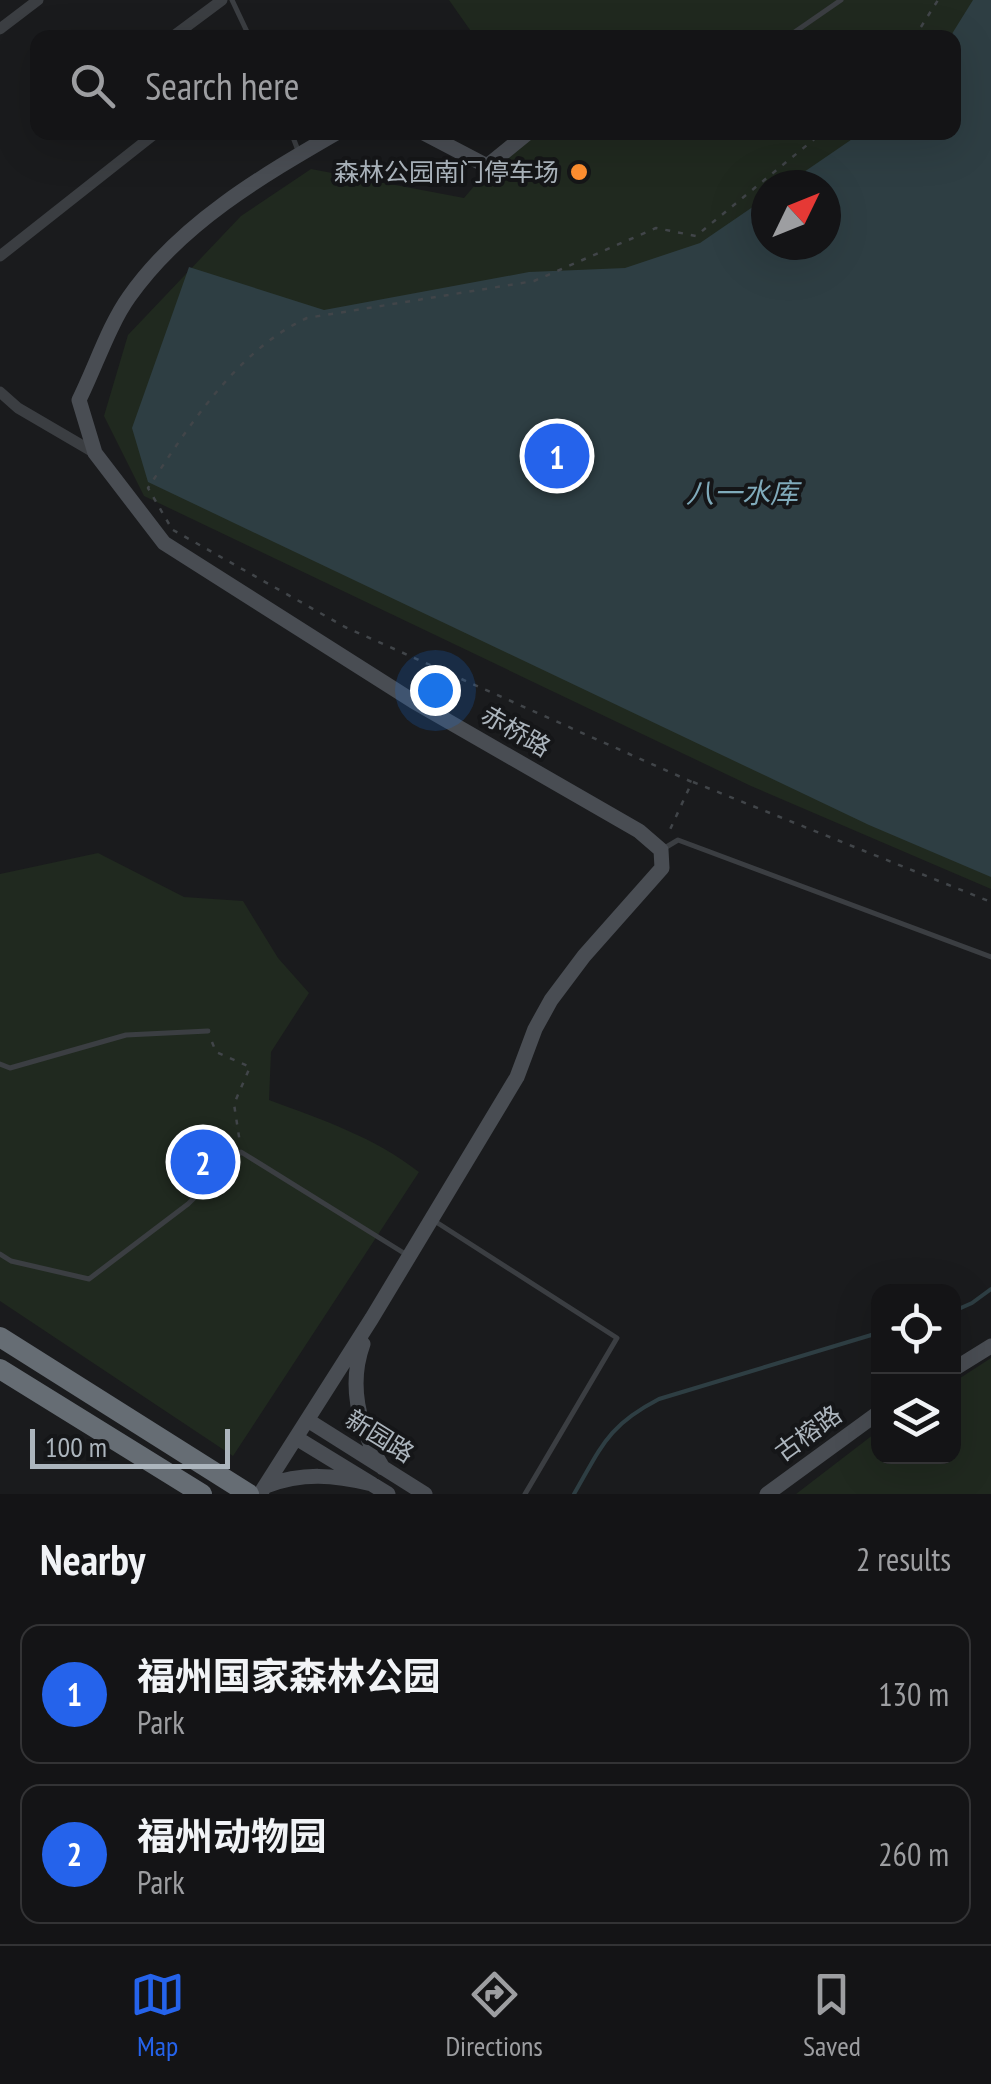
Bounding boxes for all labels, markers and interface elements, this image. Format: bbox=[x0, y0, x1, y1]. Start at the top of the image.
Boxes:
search box bbox=[30, 30, 961, 140]
icon: search bbox=[65, 58, 120, 113]
text: Search here bbox=[145, 61, 299, 110]
place label: 森林公园南门停车场 bbox=[334, 156, 559, 188]
marker: 森林公园南门停车场 bbox=[568, 161, 590, 183]
north arrow bbox=[751, 170, 841, 260]
pin: 1 bbox=[524, 418, 590, 494]
water label: 八一水库 bbox=[686, 474, 802, 511]
your location bbox=[410, 665, 461, 716]
street label: 赤桥路 bbox=[476, 698, 556, 764]
pin: 2 bbox=[170, 1124, 236, 1200]
map controls bbox=[871, 1284, 961, 1464]
button: locate bbox=[871, 1284, 961, 1374]
button: layers bbox=[871, 1374, 961, 1464]
street label: 古榕路 bbox=[768, 1398, 848, 1468]
street label: 新园路 bbox=[340, 1403, 420, 1469]
scale bar bbox=[30, 1424, 230, 1468]
text: 100 m bbox=[45, 1428, 107, 1465]
text: Nearby bbox=[40, 1532, 145, 1587]
text: 2 results bbox=[856, 1538, 951, 1580]
text: 福州国家森林公园 bbox=[137, 1651, 441, 1700]
text: 1 bbox=[67, 1673, 82, 1715]
text: 130 m bbox=[878, 1673, 949, 1715]
text: Park bbox=[137, 1701, 185, 1743]
text: 福州动物园 bbox=[137, 1811, 327, 1860]
text: 2 bbox=[67, 1833, 82, 1875]
text: 260 m bbox=[878, 1833, 949, 1875]
text: Park bbox=[137, 1861, 185, 1903]
tab: Map bbox=[130, 1967, 185, 2064]
tab: Directions bbox=[445, 1967, 543, 2064]
tab: Saved bbox=[803, 1967, 861, 2064]

